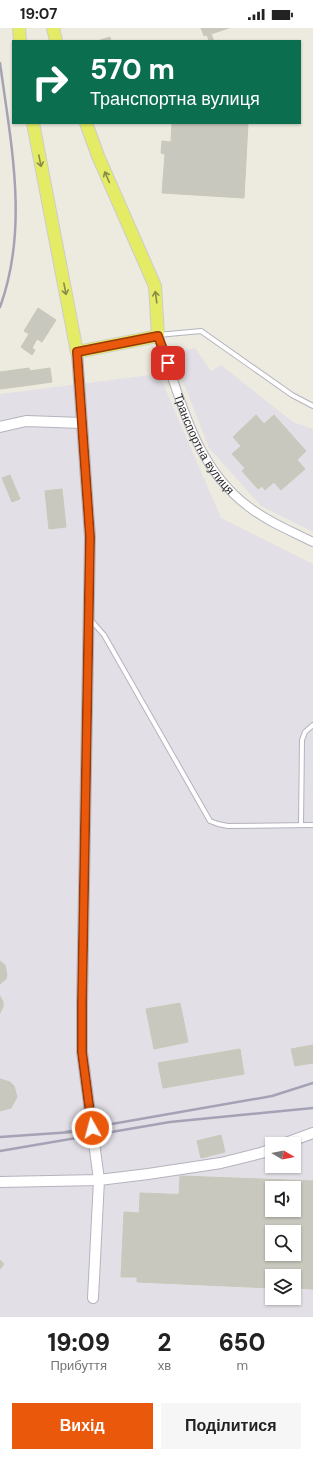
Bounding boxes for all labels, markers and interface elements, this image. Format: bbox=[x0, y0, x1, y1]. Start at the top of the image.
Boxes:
text: 19:07 bbox=[20, 4, 57, 24]
text: 570 m bbox=[90, 51, 175, 88]
icon: right bbox=[24, 56, 76, 108]
text: Транспортна вулиця bbox=[90, 87, 260, 111]
one-way arrow bbox=[36, 154, 44, 167]
one-way arrow bbox=[103, 171, 110, 183]
one-way arrow bbox=[61, 282, 69, 295]
one-way arrow bbox=[152, 291, 160, 304]
pin bbox=[151, 346, 185, 380]
icon: arrive bbox=[157, 352, 179, 374]
street label: Транспортна вулиця bbox=[170, 391, 238, 498]
position arrow bbox=[71, 1107, 113, 1149]
north arrow bbox=[265, 1137, 301, 1173]
map controls bbox=[265, 1137, 301, 1305]
button: sound bbox=[265, 1181, 301, 1217]
button: search bbox=[265, 1225, 301, 1261]
button: layers bbox=[265, 1269, 301, 1305]
text: 19:09 bbox=[47, 1327, 110, 1358]
text: 2 bbox=[158, 1327, 171, 1358]
text: 650 bbox=[219, 1327, 266, 1358]
text: Прибуття bbox=[51, 1357, 107, 1374]
text: хв bbox=[158, 1357, 171, 1374]
text: m bbox=[236, 1357, 248, 1374]
button: Вихід bbox=[12, 1403, 153, 1449]
button: Поділитися bbox=[161, 1403, 301, 1449]

